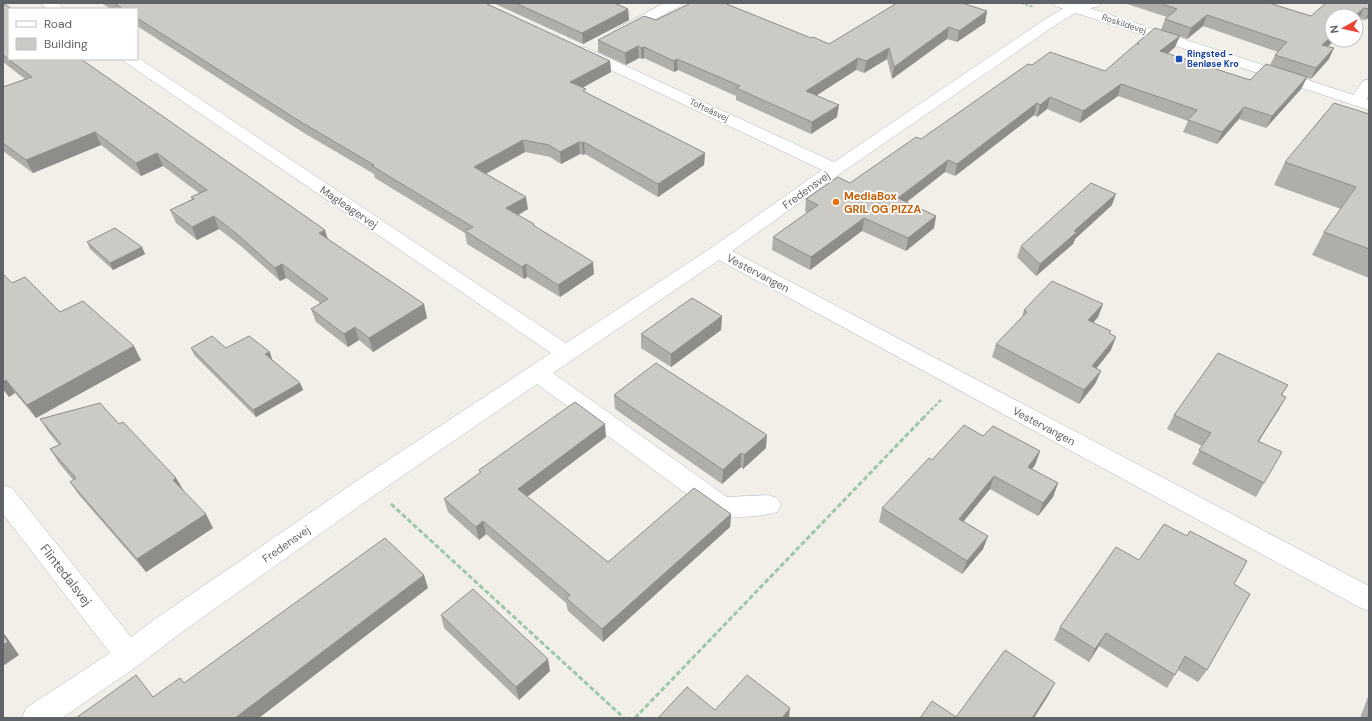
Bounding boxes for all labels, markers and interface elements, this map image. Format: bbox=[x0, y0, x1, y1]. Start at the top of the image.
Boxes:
legend bbox=[8, 8, 138, 60]
north arrow bbox=[1324, 8, 1364, 48]
street label: Roskildevej bbox=[1100, 11, 1148, 37]
text: Road bbox=[44, 16, 72, 32]
text: N bbox=[1327, 24, 1342, 34]
text: Building bbox=[44, 36, 88, 52]
place label: Ringsted - Benløse Kro bbox=[1187, 48, 1239, 70]
marker: Ringsted - Benløse Kro bbox=[1174, 54, 1184, 64]
street label: Tofteåsvej bbox=[687, 96, 731, 124]
street label: Fredensvej bbox=[780, 168, 832, 212]
street label: Magleagervej bbox=[317, 183, 381, 231]
place label: MediaBox GRIL OG PIZZA bbox=[844, 189, 921, 216]
marker: MediaBox GRIL OG PIZZA bbox=[831, 197, 841, 207]
street label: Vestervangen bbox=[724, 251, 792, 295]
street label: Vestervangen bbox=[1010, 404, 1078, 448]
street label: Fredensvej bbox=[259, 522, 313, 566]
street label: Flintedalsvej bbox=[36, 541, 96, 609]

